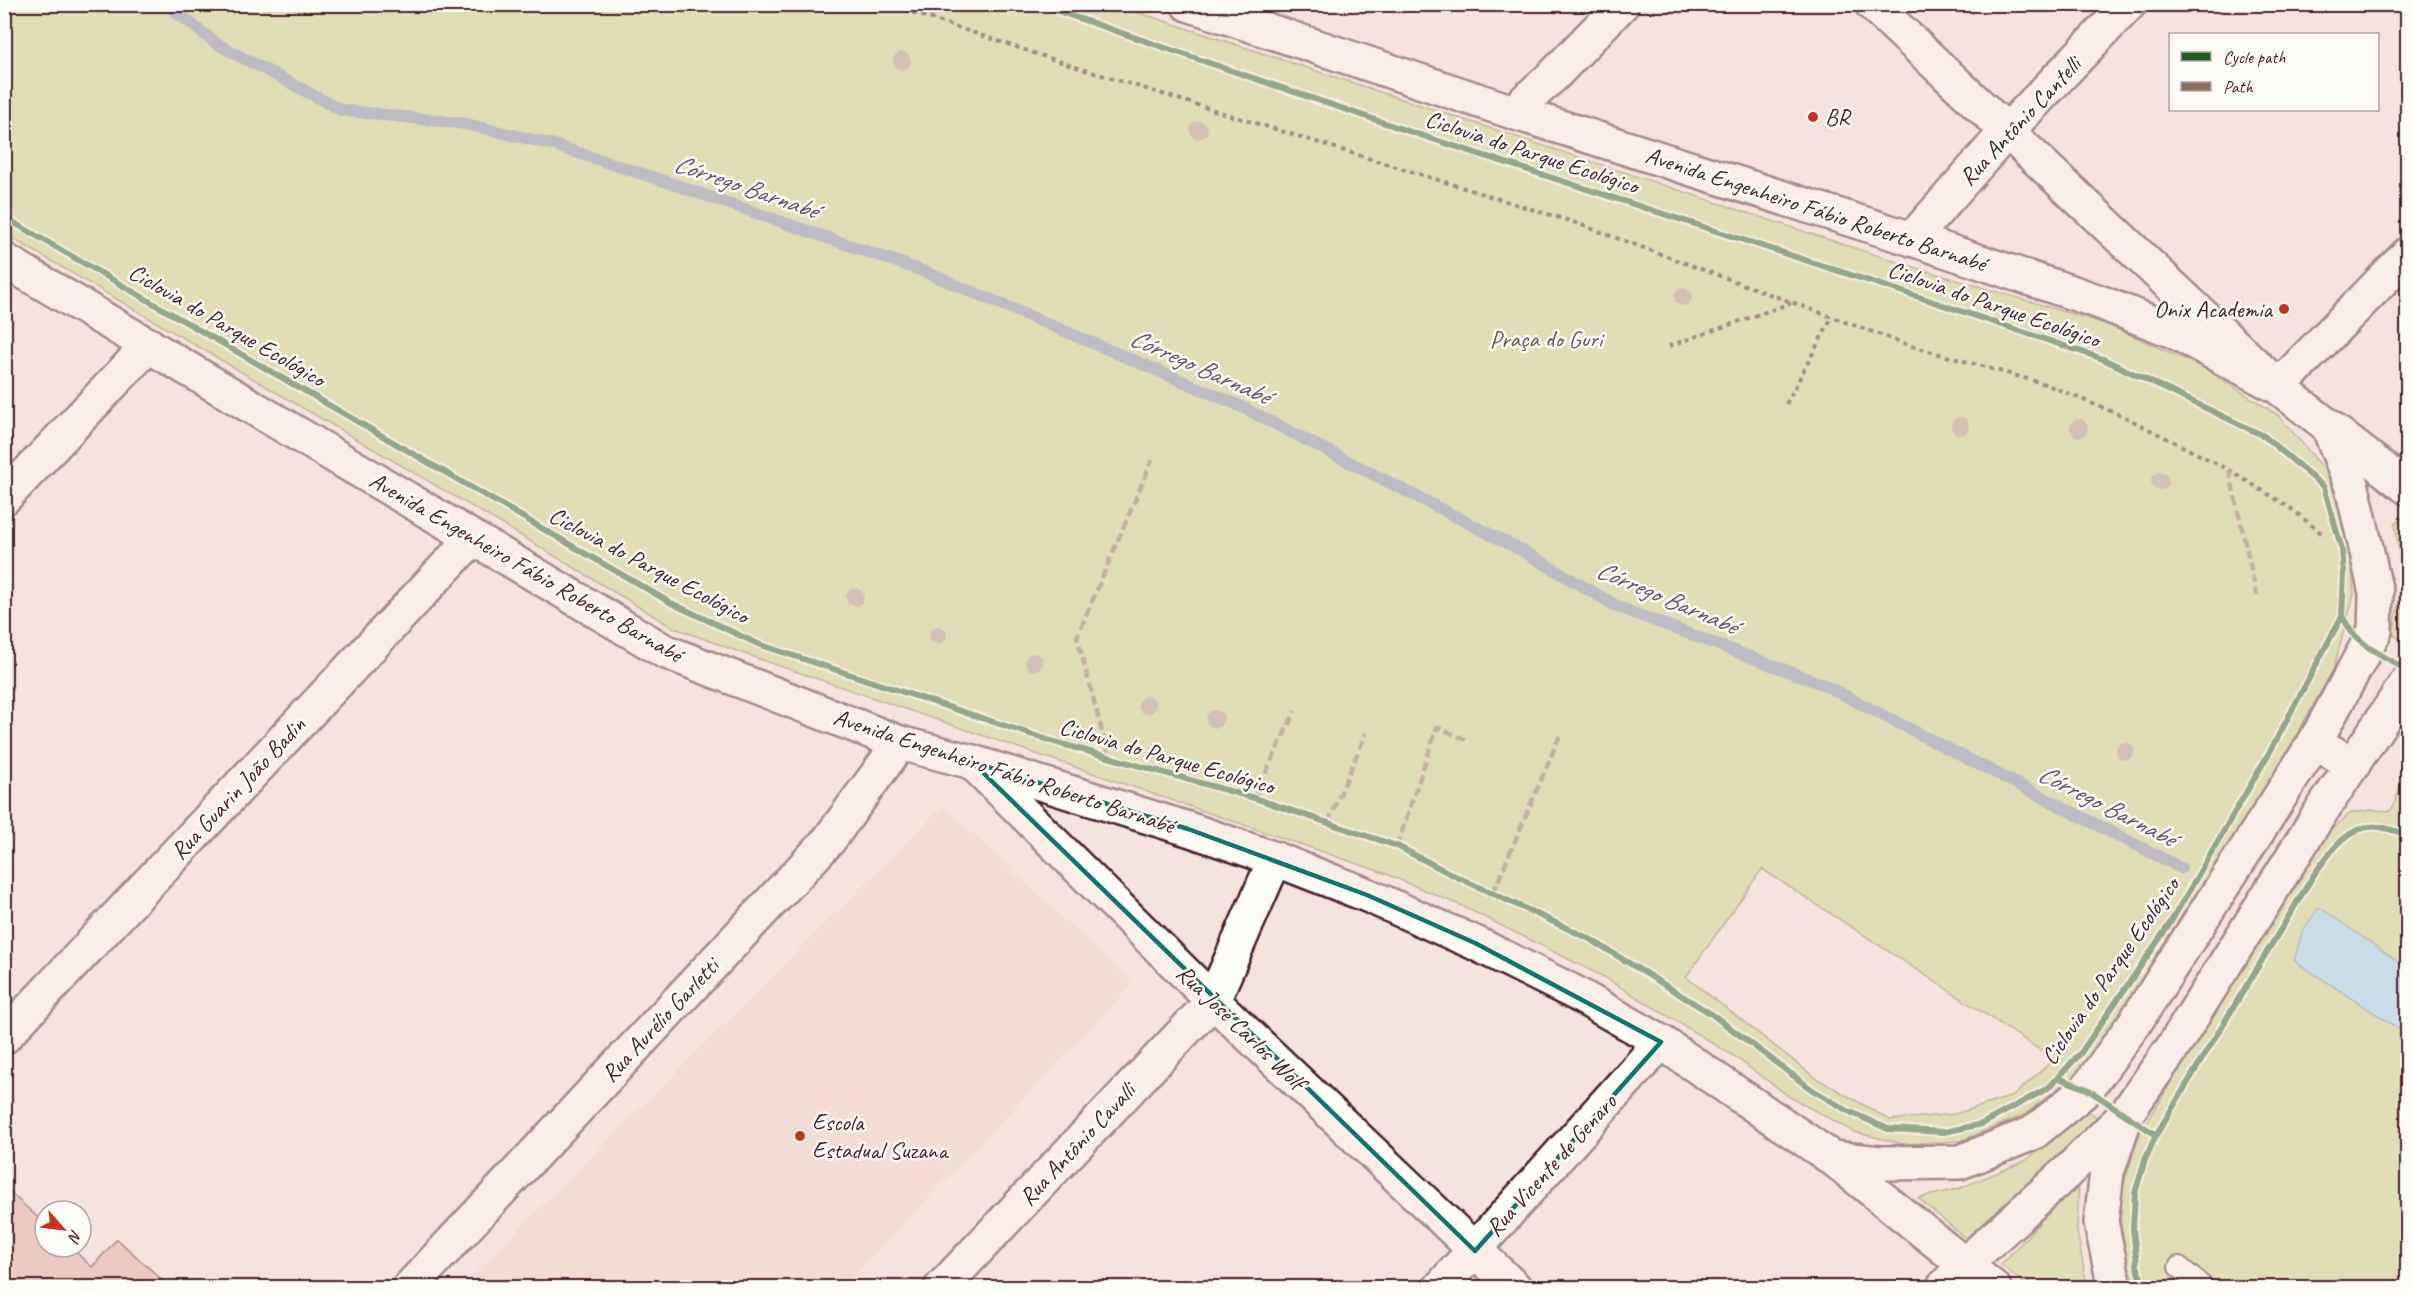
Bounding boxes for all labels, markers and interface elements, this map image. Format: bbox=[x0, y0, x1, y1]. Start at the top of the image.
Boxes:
legend bbox=[2169, 33, 2379, 111]
text: Cycle path bbox=[2223, 46, 2286, 68]
street label: Rua Antônio Cantelli bbox=[1953, 48, 2089, 192]
text: Path bbox=[2223, 76, 2253, 98]
place label: BR bbox=[1825, 102, 1851, 132]
street label: Ciclovia do Parque Ecológico bbox=[1422, 103, 1645, 201]
marker: BR bbox=[1806, 110, 1820, 124]
street label: Avenida Engenheiro Fábio Roberto Barnabé bbox=[1642, 140, 1994, 280]
water label: Córrego Barnabé bbox=[670, 147, 829, 229]
street label: Ciclovia do Parque Ecológico bbox=[1884, 254, 2106, 355]
street label: Ciclovia do Parque Ecológico bbox=[123, 257, 333, 395]
place label: Onix Academia bbox=[2154, 294, 2273, 324]
marker: Onix Academia bbox=[2277, 302, 2291, 316]
water label: Córrego Barnabé bbox=[1125, 321, 1282, 415]
park label: Praça do Guri bbox=[1490, 324, 1605, 354]
street label: Avenida Engenheiro Fábio Roberto Barnabé bbox=[364, 465, 691, 671]
street label: Ciclovia do Parque Ecológico bbox=[544, 500, 756, 632]
water label: Córrego Barnabé bbox=[1591, 553, 1749, 645]
street label: Avenida Engenheiro Fábio Roberto Barnabé bbox=[830, 702, 1182, 842]
street label: Rua Guarin João Badin bbox=[164, 710, 312, 866]
street label: Ciclovia do Parque Ecológico bbox=[1056, 711, 1280, 802]
water label: Córrego Barnabé bbox=[2033, 757, 2188, 858]
street label: Ciclovia do Parque Ecológico bbox=[2034, 869, 2187, 1070]
street label: Rua Aurélio Garletti bbox=[595, 950, 727, 1088]
street label: Rua José Carlos Wolf bbox=[1170, 958, 1315, 1100]
street label: Rua Antônio Cavalli bbox=[1012, 1074, 1143, 1212]
street label: Rua Vicente de Genaro bbox=[1479, 1086, 1624, 1242]
place label: Escola Estadual Suzana bbox=[812, 1107, 949, 1165]
marker: Escola Estadual Suzana bbox=[793, 1129, 807, 1143]
north arrow bbox=[33, 1199, 93, 1259]
text: N bbox=[63, 1227, 87, 1247]

